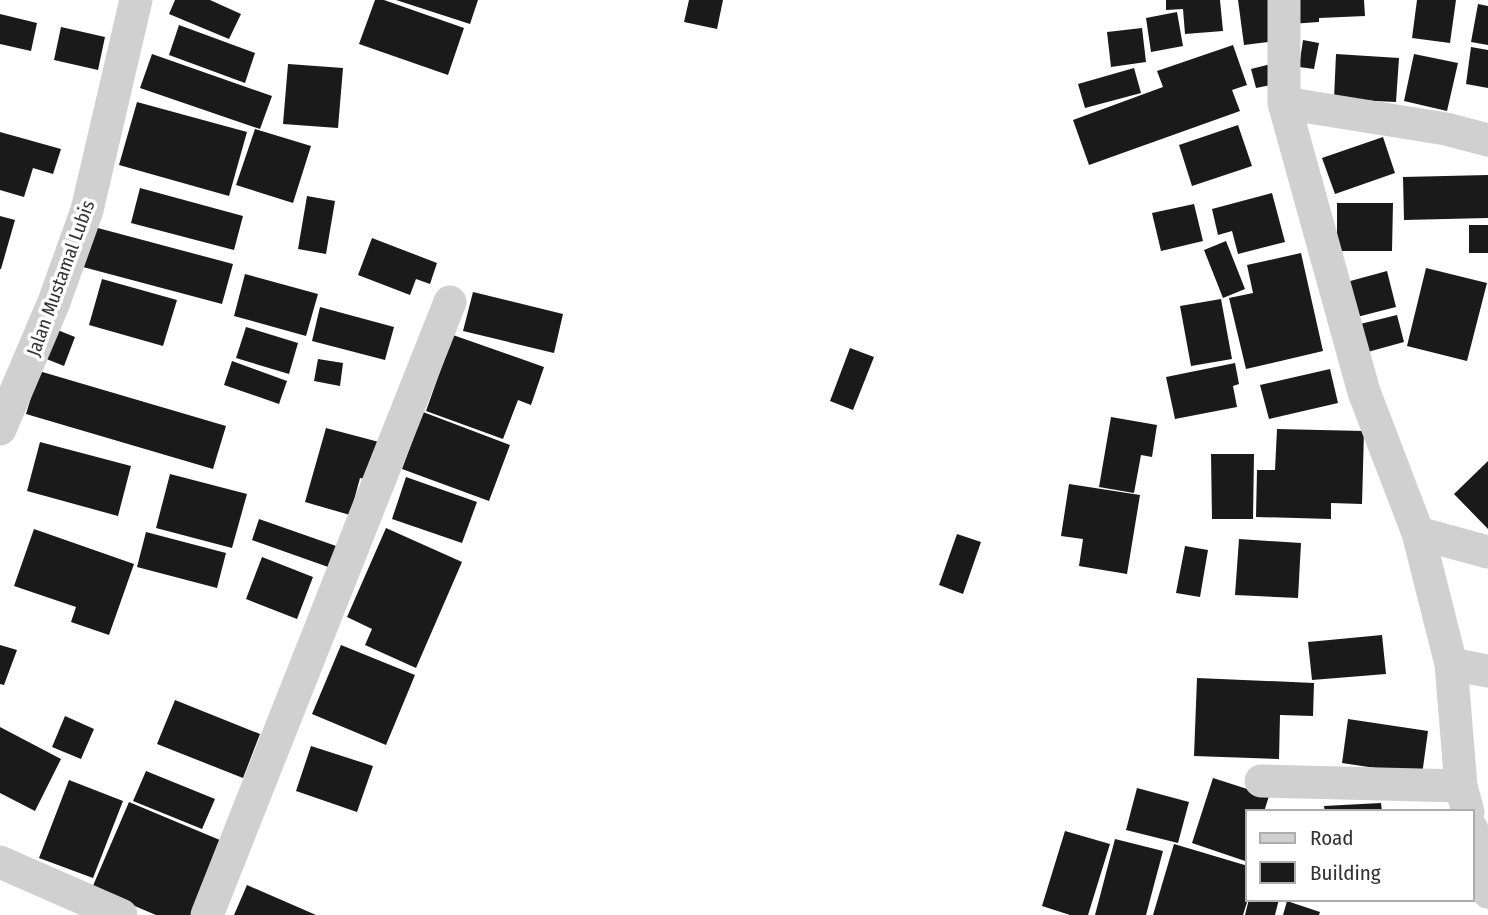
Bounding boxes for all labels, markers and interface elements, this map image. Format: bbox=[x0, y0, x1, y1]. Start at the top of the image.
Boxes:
street label: Jalan Mustamal Lubis bbox=[22, 197, 99, 359]
legend bbox=[1246, 810, 1474, 901]
text: Road bbox=[1310, 825, 1354, 851]
text: Building bbox=[1310, 860, 1381, 886]

